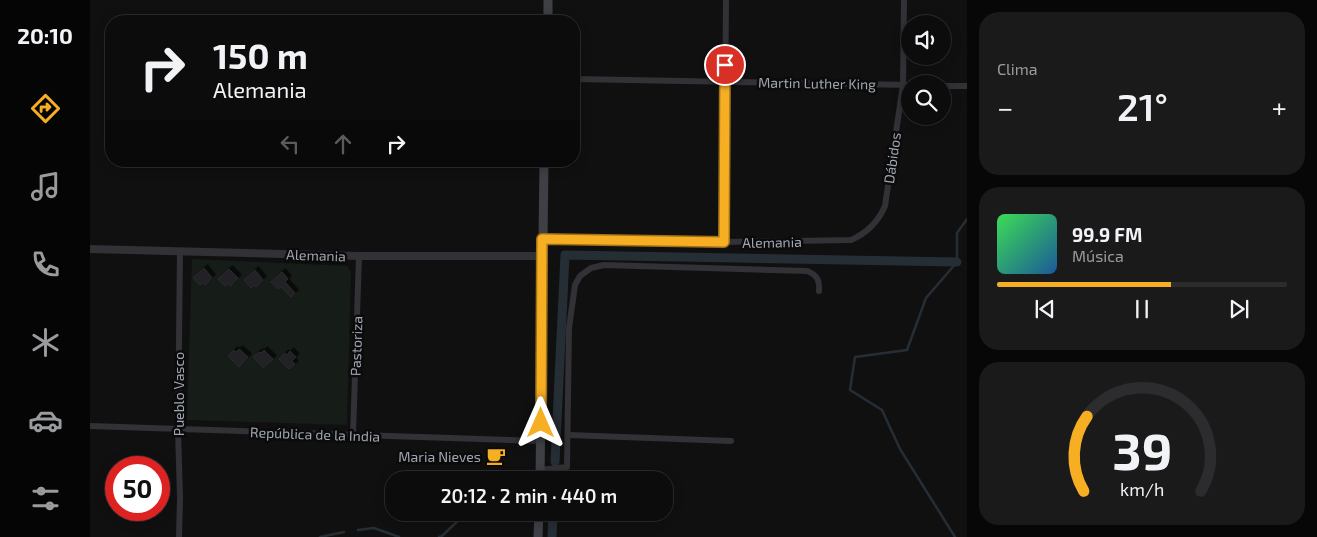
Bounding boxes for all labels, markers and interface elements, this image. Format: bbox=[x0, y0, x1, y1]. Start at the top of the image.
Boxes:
map controls bbox=[901, 15, 951, 125]
button: sound bbox=[901, 15, 951, 65]
text: 20:10 bbox=[17, 22, 73, 48]
text: 150 m bbox=[213, 34, 308, 76]
icon: right bbox=[130, 35, 195, 100]
pin bbox=[704, 44, 746, 86]
icon: arrive bbox=[711, 51, 739, 79]
text: Clima bbox=[997, 59, 1038, 78]
street label: Martin Luther King bbox=[758, 73, 876, 93]
button: search bbox=[901, 75, 951, 125]
text: Alemania bbox=[213, 76, 307, 102]
text: 21° bbox=[1117, 83, 1168, 129]
text: − bbox=[997, 90, 1013, 124]
text: + bbox=[1272, 90, 1287, 124]
icon: directions bbox=[28, 91, 63, 126]
icon: left bbox=[276, 130, 304, 158]
icon: ahead bbox=[329, 130, 357, 158]
icon: right bbox=[382, 130, 410, 158]
street label: Dábidos bbox=[880, 131, 904, 185]
icon: music bbox=[28, 169, 63, 204]
text: 99.9 FM bbox=[1072, 223, 1142, 246]
street label: Alemania bbox=[742, 233, 802, 251]
street label: Alemania bbox=[286, 245, 346, 265]
text: Música bbox=[1072, 246, 1124, 265]
icon: phone bbox=[28, 247, 63, 282]
icon: previous bbox=[1031, 295, 1059, 323]
icon: pause bbox=[1128, 295, 1156, 323]
icon: next bbox=[1225, 295, 1253, 323]
street label: Pastoriza bbox=[346, 316, 366, 376]
icon: climate bbox=[28, 325, 63, 360]
street label: Pueblo Vasco bbox=[170, 352, 187, 436]
position arrow bbox=[514, 396, 566, 448]
icon: car bbox=[28, 403, 63, 438]
text: 39 bbox=[1112, 418, 1172, 480]
street label: República de la India bbox=[250, 423, 380, 445]
cafe icon: Maria Nieves bbox=[485, 445, 507, 467]
place label: Maria Nieves bbox=[398, 448, 481, 465]
speed limit sign: 50 bbox=[105, 456, 170, 521]
text: km/h bbox=[1120, 478, 1164, 500]
icon: filters bbox=[28, 481, 63, 516]
text: 20:12 · 2 min · 440 m bbox=[441, 484, 617, 507]

